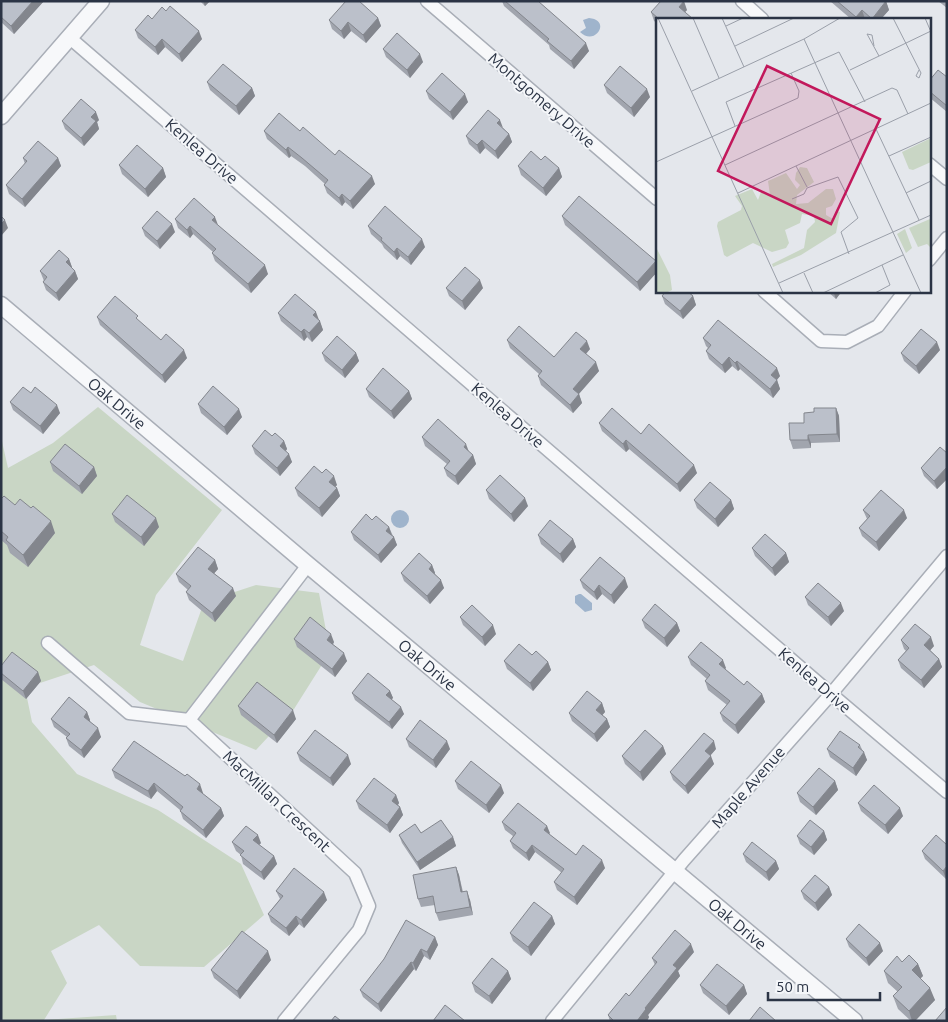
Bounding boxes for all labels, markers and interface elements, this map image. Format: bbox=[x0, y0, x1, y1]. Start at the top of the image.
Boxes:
inset map bbox=[656, 18, 930, 292]
street label: Montgomery Drive bbox=[485, 49, 599, 151]
street label: Kenlea Drive bbox=[162, 115, 242, 187]
street label: Oak Drive bbox=[84, 374, 150, 433]
street label: Kenlea Drive bbox=[468, 379, 548, 451]
street label: Oak Drive bbox=[395, 635, 460, 694]
street label: Kenlea Drive bbox=[775, 644, 855, 716]
street label: Maple Avenue bbox=[708, 743, 788, 831]
street label: MacMillan Crescent bbox=[220, 747, 335, 856]
street label: Oak Drive bbox=[705, 894, 770, 953]
scale bar bbox=[768, 970, 880, 1002]
text: 50 m bbox=[776, 978, 809, 995]

